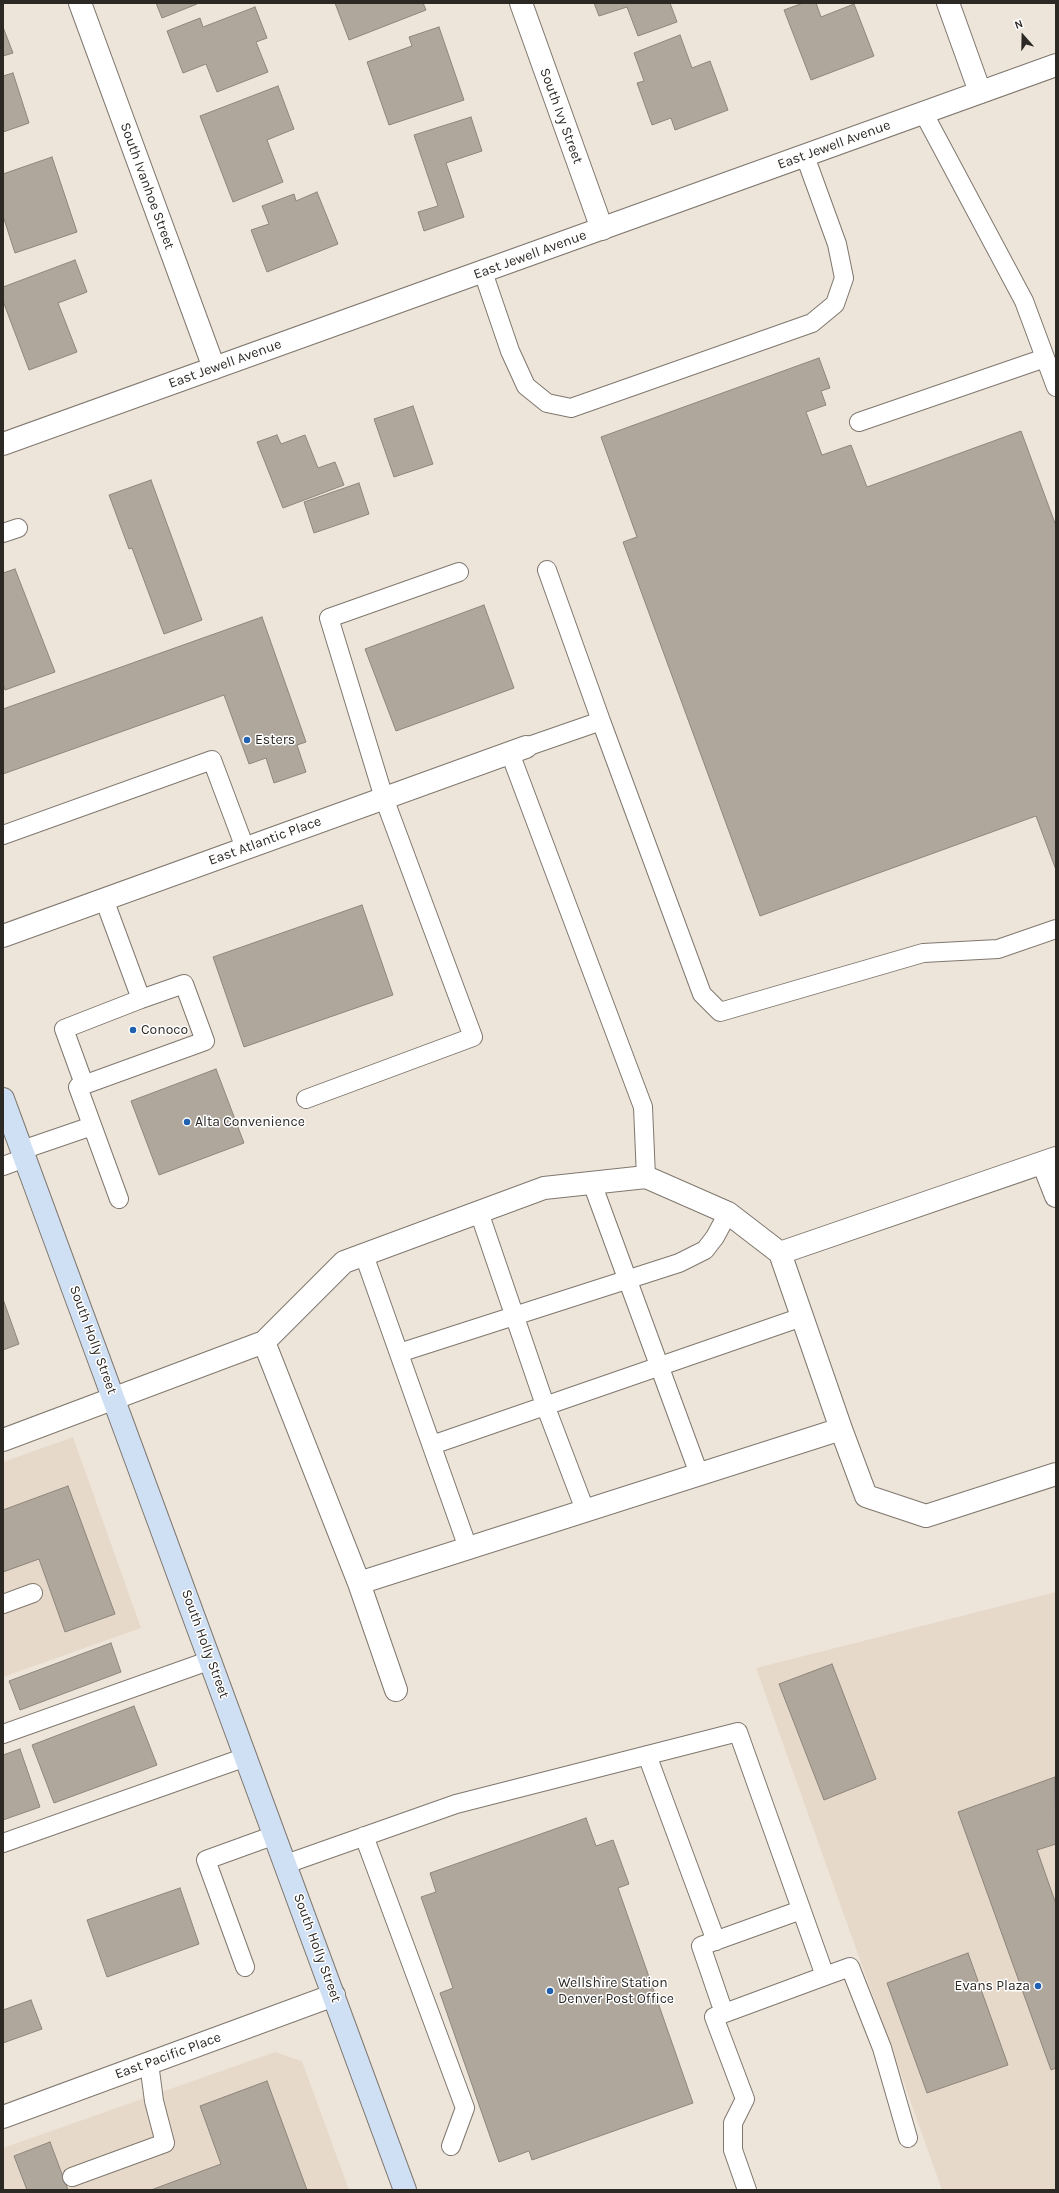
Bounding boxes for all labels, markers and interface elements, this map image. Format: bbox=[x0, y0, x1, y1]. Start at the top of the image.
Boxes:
north arrow bbox=[1003, 16, 1043, 56]
text: N bbox=[1013, 17, 1025, 32]
street label: South Ivy Street bbox=[536, 66, 586, 166]
street label: East Jewell Avenue bbox=[775, 117, 893, 173]
street label: South Ivanhoe Street bbox=[116, 120, 178, 252]
street label: East Jewell Avenue bbox=[471, 227, 589, 283]
street label: East Jewell Avenue bbox=[166, 336, 284, 392]
place label: Esters bbox=[255, 732, 295, 748]
marker: Esters bbox=[242, 735, 252, 745]
street label: East Atlantic Place bbox=[206, 813, 324, 869]
place label: Conoco bbox=[141, 1022, 188, 1038]
marker: Conoco bbox=[128, 1025, 138, 1035]
place label: Alta Convenience bbox=[195, 1114, 305, 1130]
marker: Alta Convenience bbox=[182, 1117, 192, 1127]
street label: South Holly Street bbox=[65, 1283, 121, 1397]
street label: South Holly Street bbox=[177, 1587, 233, 1701]
street label: South Holly Street bbox=[289, 1891, 345, 2005]
place label: Wellshire Station Denver Post Office bbox=[558, 1975, 674, 2008]
place label: Evans Plaza bbox=[955, 1978, 1030, 1994]
marker: Evans Plaza bbox=[1033, 1981, 1043, 1991]
marker: Wellshire Station Denver Post Office bbox=[545, 1986, 555, 1996]
street label: East Pacific Place bbox=[113, 2029, 223, 2083]

